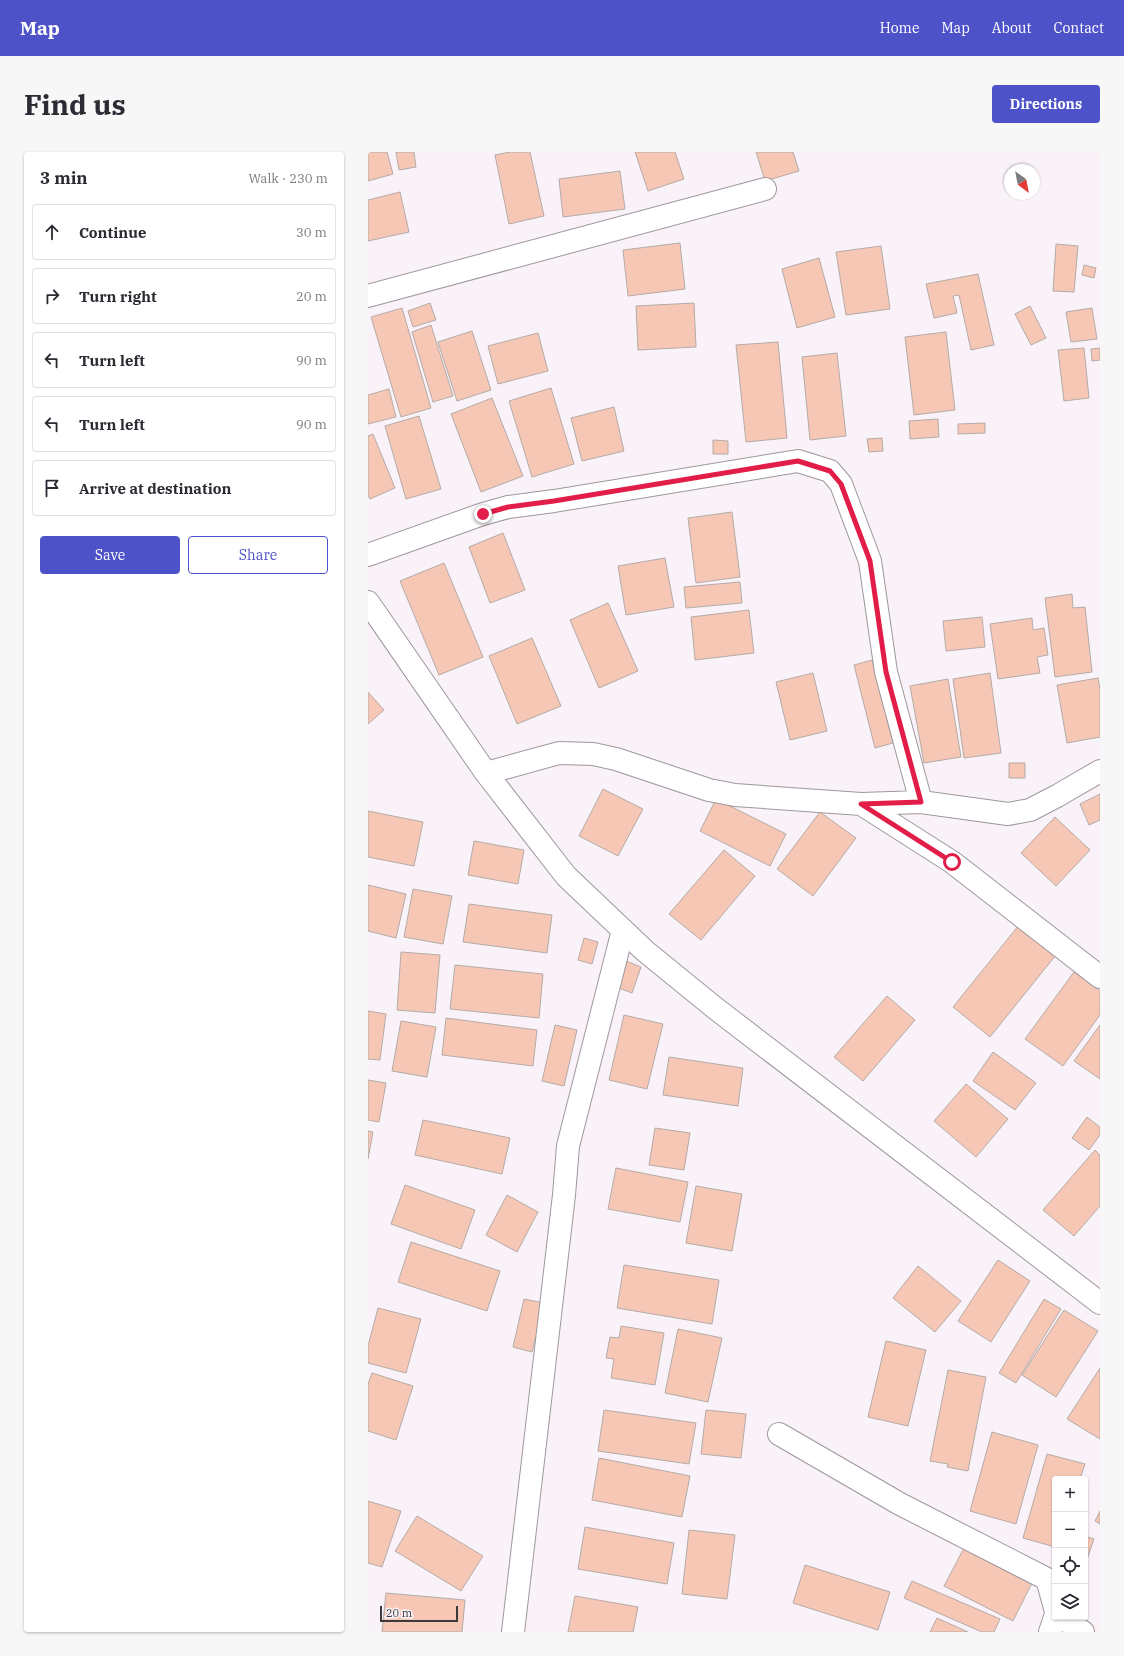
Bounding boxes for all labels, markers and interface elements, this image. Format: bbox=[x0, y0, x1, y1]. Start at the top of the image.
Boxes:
text: Map bbox=[20, 16, 60, 40]
text: Home bbox=[880, 19, 919, 37]
text: Map bbox=[941, 19, 970, 37]
text: About bbox=[992, 19, 1031, 37]
text: Contact bbox=[1053, 19, 1104, 37]
button: Directions bbox=[992, 85, 1100, 123]
text: Find us bbox=[24, 86, 126, 123]
north arrow bbox=[1004, 164, 1040, 200]
text: 3 min bbox=[40, 167, 88, 189]
text: Walk · 230 m bbox=[249, 170, 328, 187]
icon: ahead bbox=[41, 221, 63, 243]
text: Continue bbox=[79, 223, 146, 242]
text: 30 m bbox=[296, 224, 327, 241]
icon: right bbox=[41, 285, 63, 307]
text: Turn right bbox=[79, 287, 157, 306]
text: 20 m bbox=[296, 288, 327, 305]
icon: left bbox=[41, 349, 63, 371]
text: Turn left bbox=[79, 351, 145, 370]
text: 90 m bbox=[296, 352, 327, 369]
icon: left bbox=[41, 413, 63, 435]
text: Turn left bbox=[79, 415, 145, 434]
text: 90 m bbox=[296, 416, 327, 433]
icon: arrive bbox=[41, 477, 63, 499]
text: Arrive at destination bbox=[79, 479, 231, 498]
route end bbox=[474, 505, 492, 523]
button: Save bbox=[40, 536, 180, 574]
button: Share bbox=[188, 536, 328, 574]
route start bbox=[943, 853, 961, 871]
map controls bbox=[1052, 1476, 1088, 1620]
button: + bbox=[1052, 1476, 1088, 1512]
button: − bbox=[1052, 1512, 1088, 1548]
button: locate bbox=[1052, 1548, 1088, 1584]
button: layers bbox=[1052, 1584, 1088, 1620]
scale bar bbox=[380, 1604, 458, 1623]
text: 20 m bbox=[386, 1606, 412, 1620]

